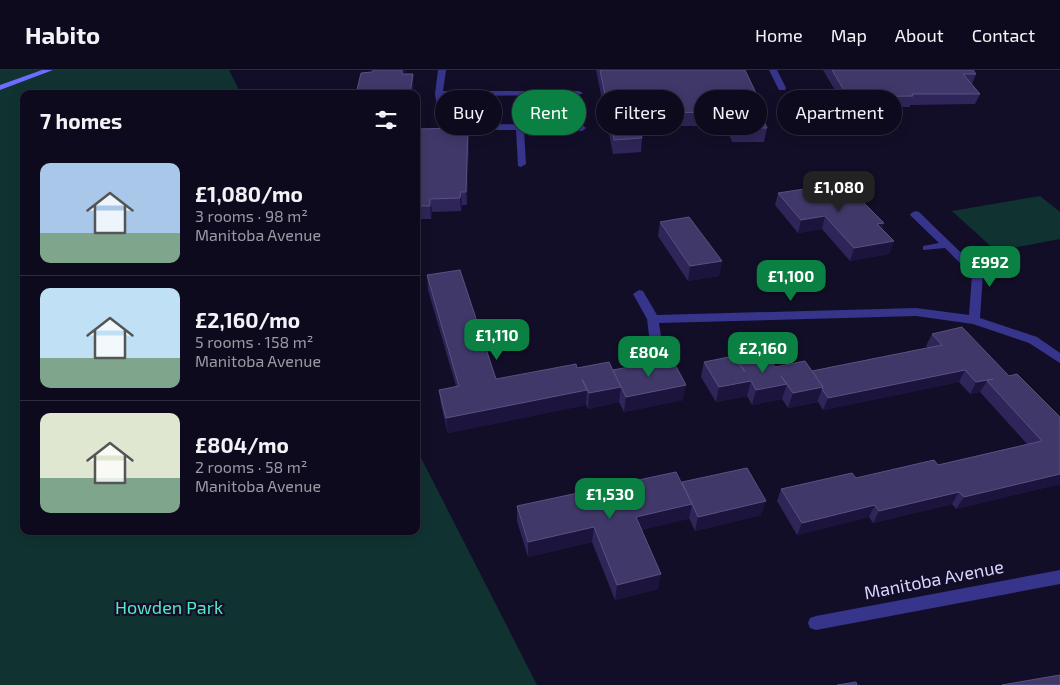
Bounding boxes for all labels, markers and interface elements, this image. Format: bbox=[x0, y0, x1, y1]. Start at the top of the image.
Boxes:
text: Habito bbox=[25, 20, 100, 49]
text: Home bbox=[755, 24, 803, 46]
text: Map bbox=[831, 24, 867, 46]
text: About bbox=[895, 24, 944, 46]
text: Contact bbox=[972, 24, 1035, 46]
chip: Buy bbox=[435, 90, 502, 135]
chip: Rent bbox=[512, 90, 586, 135]
chip: Filters bbox=[596, 90, 684, 135]
chip: New bbox=[694, 90, 767, 135]
chip: Apartment bbox=[777, 90, 902, 135]
icon: filters bbox=[372, 106, 400, 134]
text: 7 homes bbox=[40, 108, 122, 133]
pin: £1,080 bbox=[798, 170, 880, 213]
text: £1,080 bbox=[814, 177, 864, 196]
text: £1,080/mo bbox=[195, 181, 303, 206]
icon: home bbox=[80, 183, 140, 243]
text: 3 rooms · 98 m² bbox=[195, 206, 308, 225]
text: Manitoba Avenue bbox=[195, 225, 321, 244]
pin: £992 bbox=[960, 246, 1020, 288]
text: £992 bbox=[971, 252, 1009, 271]
pin: £1,100 bbox=[750, 260, 832, 302]
text: £1,100 bbox=[768, 266, 814, 285]
text: £2,160/mo bbox=[195, 307, 300, 332]
icon: home bbox=[80, 308, 140, 368]
pin: £1,110 bbox=[456, 318, 538, 361]
text: £1,110 bbox=[475, 325, 519, 344]
text: 5 rooms · 158 m² bbox=[195, 332, 313, 351]
pin: £2,160 bbox=[722, 332, 804, 374]
pin: £804 bbox=[619, 336, 679, 378]
text: £2,160 bbox=[739, 338, 787, 357]
text: £804 bbox=[629, 342, 669, 361]
text: Manitoba Avenue bbox=[195, 351, 321, 370]
text: £804/mo bbox=[195, 432, 289, 457]
icon: home bbox=[80, 433, 140, 493]
text: 2 rooms · 58 m² bbox=[195, 457, 308, 476]
text: Manitoba Avenue bbox=[195, 476, 321, 495]
pin: £1,530 bbox=[569, 478, 651, 520]
text: £1,530 bbox=[586, 484, 634, 503]
street label: Manitoba Avenue bbox=[862, 555, 1005, 603]
park label: Howden Park bbox=[115, 596, 223, 618]

